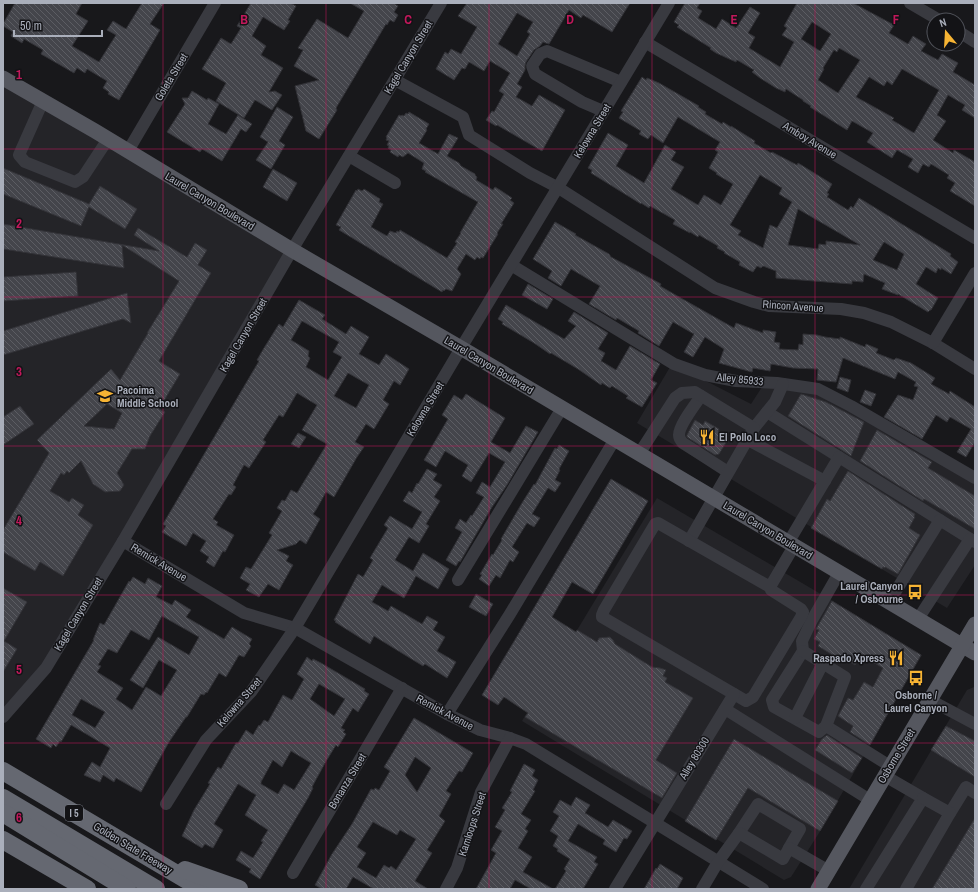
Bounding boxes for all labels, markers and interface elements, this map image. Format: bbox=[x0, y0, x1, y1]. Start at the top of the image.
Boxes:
text: B bbox=[240, 11, 248, 28]
text: D bbox=[566, 11, 574, 28]
text: E bbox=[730, 11, 738, 28]
text: F bbox=[893, 11, 900, 28]
scale bar bbox=[14, 12, 102, 38]
north arrow bbox=[926, 12, 966, 52]
text: N bbox=[938, 15, 948, 30]
text: 50 m bbox=[20, 18, 42, 34]
street label: Kagel Canyon Street bbox=[381, 18, 435, 96]
street label: Goleta Street bbox=[151, 50, 191, 103]
text: 1 bbox=[16, 66, 22, 83]
street label: Kelowna Street bbox=[570, 101, 614, 161]
street label: Amboy Avenue bbox=[780, 118, 840, 162]
street label: Laurel Canyon Boulevard bbox=[163, 169, 257, 233]
text: 2 bbox=[16, 215, 22, 232]
street label: Kagel Canyon Street bbox=[216, 295, 270, 375]
street label: Rincon Avenue bbox=[762, 297, 824, 315]
street label: Laurel Canyon Boulevard bbox=[442, 333, 536, 397]
text: 3 bbox=[16, 363, 22, 380]
street label: Alley 85933 bbox=[715, 369, 764, 388]
street label: Kelowna Street bbox=[403, 379, 447, 439]
place label: Pacoima Middle School bbox=[117, 383, 178, 410]
school or university icon: Pacoima Middle School bbox=[96, 387, 114, 405]
restaurant icon: El Pollo Loco bbox=[698, 428, 716, 446]
place label: El Pollo Loco bbox=[719, 430, 777, 444]
street label: Laurel Canyon Boulevard bbox=[721, 498, 815, 562]
text: 4 bbox=[16, 512, 22, 529]
street label: Remick Avenue bbox=[128, 540, 190, 584]
street label: Kagel Canyon Street bbox=[51, 574, 106, 653]
place label: Laurel Canyon / Osbourne bbox=[840, 579, 903, 606]
bus stop icon: Laurel Canyon / Osbourne bbox=[906, 583, 924, 601]
restaurant icon: Raspado Xpress bbox=[887, 649, 905, 667]
place label: Raspado Xpress bbox=[813, 651, 884, 665]
text: 5 bbox=[16, 661, 22, 678]
bus stop icon: Osborne / Laurel Canyon bbox=[907, 669, 925, 687]
street label: Kelowna Street bbox=[214, 674, 265, 730]
place label: Osborne / Laurel Canyon bbox=[885, 688, 947, 715]
street label: Remick Avenue bbox=[414, 691, 476, 733]
street label: Osborne Street bbox=[874, 726, 918, 786]
street label: Alley 80300 bbox=[675, 734, 712, 783]
street label: Bonanza Street bbox=[325, 750, 369, 811]
street label: Kamloops Street bbox=[455, 790, 489, 858]
road number: I 5 bbox=[65, 805, 83, 821]
text: 6 bbox=[16, 809, 22, 826]
street label: Golden State Freeway bbox=[91, 819, 175, 877]

